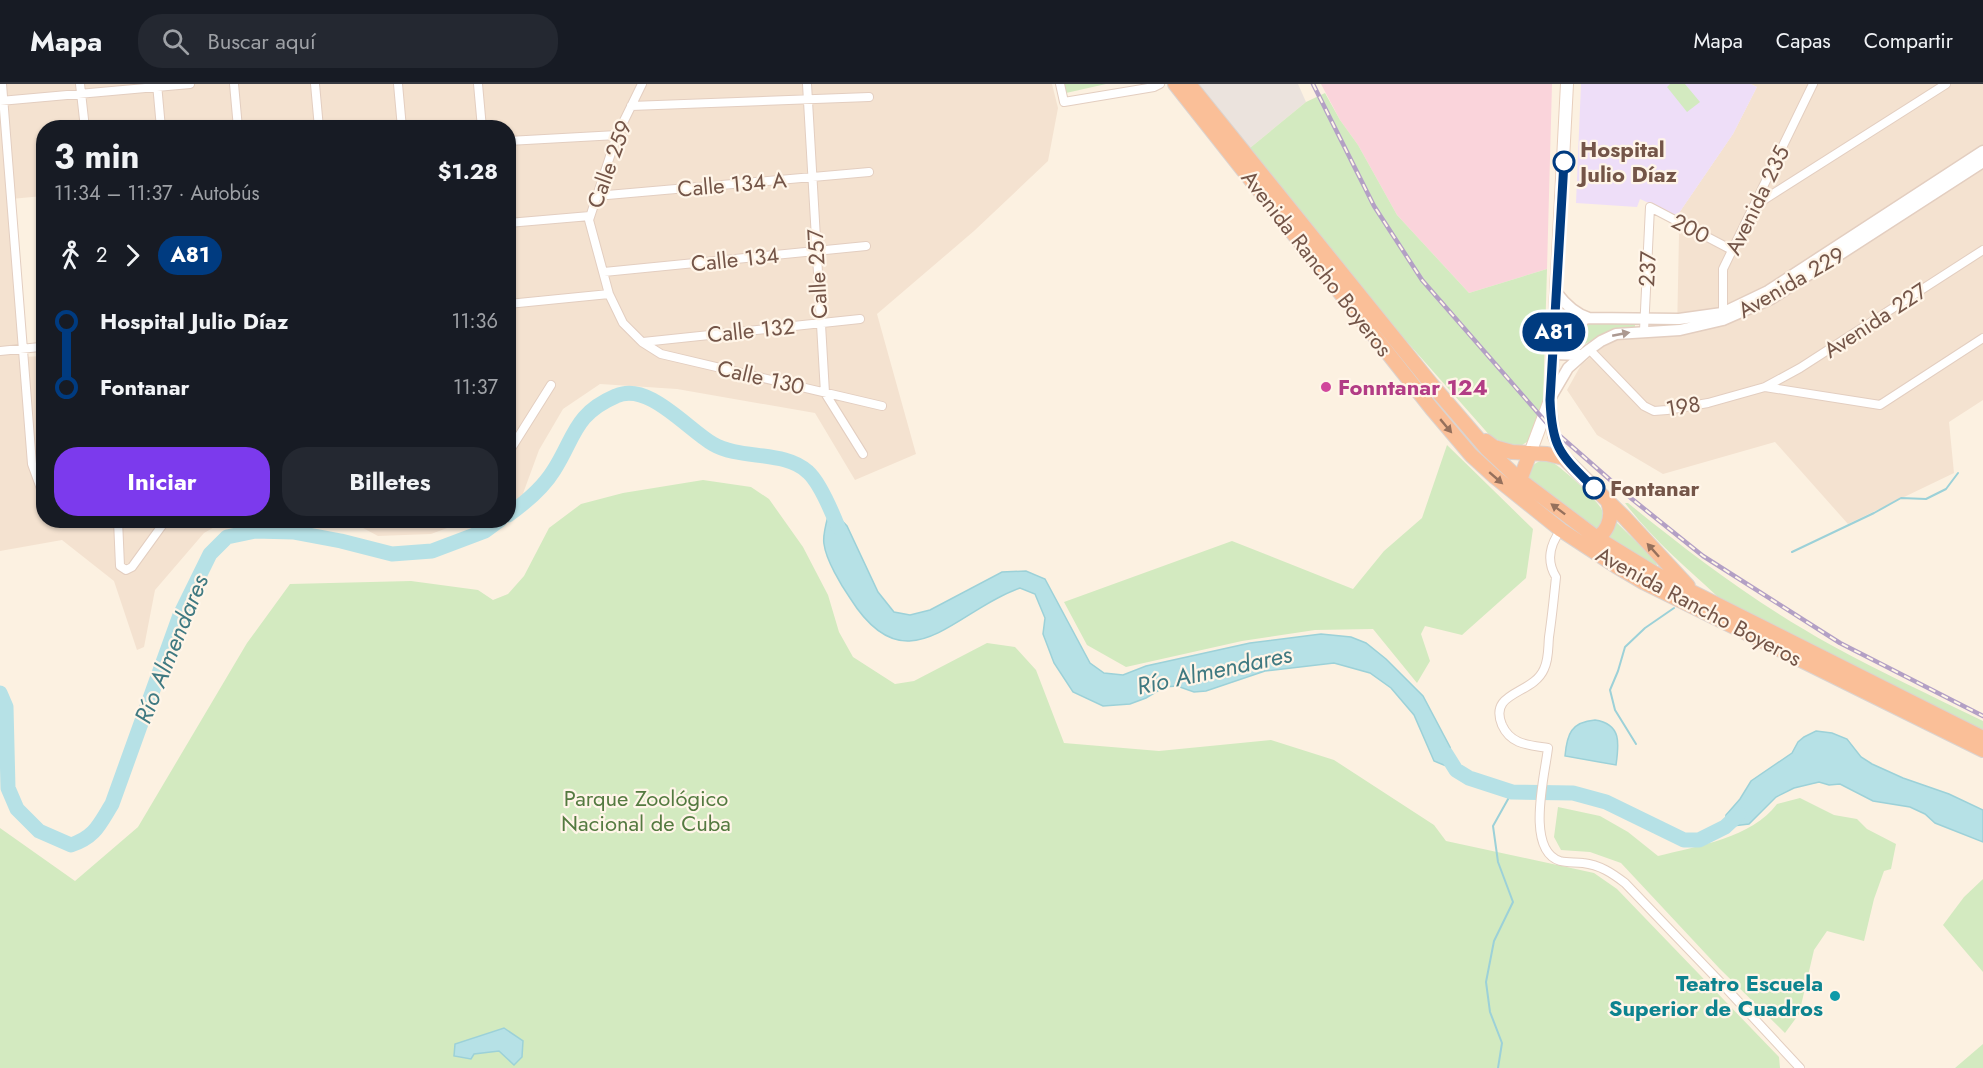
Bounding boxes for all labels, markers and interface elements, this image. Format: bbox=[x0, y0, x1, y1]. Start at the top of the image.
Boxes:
search box bbox=[138, 14, 558, 68]
text: Mapa bbox=[30, 21, 102, 62]
icon: search bbox=[159, 25, 192, 58]
text: Buscar aquí bbox=[207, 25, 316, 57]
text: Mapa bbox=[1694, 26, 1743, 56]
text: Capas bbox=[1776, 26, 1831, 56]
text: Compartir bbox=[1864, 26, 1953, 56]
street label: Calle 259 bbox=[578, 116, 640, 212]
text: 3 min bbox=[54, 133, 140, 180]
place label: Hospital Julio Díaz bbox=[1576, 133, 1678, 190]
street label: Avenida 235 bbox=[1717, 140, 1797, 260]
marker: Hospital Julio Díaz bbox=[1553, 151, 1575, 173]
text: $1.28 bbox=[438, 155, 498, 187]
street label: Calle 134 A bbox=[676, 163, 788, 205]
street label: Avenida Rancho Boyeros bbox=[1234, 163, 1400, 363]
text: 11:34 – 11:37 · Autobús bbox=[54, 179, 259, 208]
street label: 200 bbox=[1666, 205, 1716, 251]
street label: Calle 257 bbox=[799, 228, 835, 320]
street label: Calle 134 bbox=[689, 238, 781, 280]
street label: Avenida 229 bbox=[1732, 238, 1850, 326]
icon: walk bbox=[54, 239, 87, 272]
icon: forward bbox=[116, 239, 149, 272]
text: A81 bbox=[170, 240, 210, 270]
text: 2 bbox=[96, 241, 107, 270]
street label: 237 bbox=[1630, 250, 1664, 288]
street label: Avenida 227 bbox=[1817, 274, 1933, 365]
text: Hospital Julio Díaz bbox=[100, 305, 288, 337]
text: 11:36 bbox=[452, 307, 498, 336]
street label: Calle 132 bbox=[705, 309, 797, 351]
line badge: A81 bbox=[1520, 312, 1588, 352]
text: A81 bbox=[1534, 317, 1574, 347]
one-way arrow bbox=[1612, 329, 1631, 338]
street label: Calle 130 bbox=[714, 351, 808, 403]
text: Fontanar bbox=[100, 371, 190, 403]
place label: Fonntanar 124 bbox=[1338, 371, 1488, 403]
text: 11:37 bbox=[453, 373, 498, 402]
marker: Fonntanar 124 bbox=[1319, 380, 1333, 394]
street label: 198 bbox=[1663, 387, 1703, 425]
one-way arrow bbox=[1440, 418, 1453, 434]
button: Iniciar bbox=[54, 447, 270, 516]
button: Billetes bbox=[282, 447, 498, 516]
one-way arrow bbox=[1488, 471, 1503, 484]
place label: Fontanar bbox=[1610, 472, 1700, 504]
marker: Fontanar bbox=[1583, 477, 1605, 499]
one-way arrow bbox=[1551, 503, 1566, 515]
street label: Avenida Rancho Boyeros bbox=[1590, 538, 1808, 674]
one-way arrow bbox=[1646, 542, 1660, 557]
water label: Río Almendares bbox=[125, 569, 217, 729]
water label: Río Almendares bbox=[1133, 636, 1295, 704]
park label: Parque Zoológico Nacional de Cuba bbox=[561, 782, 731, 839]
place label: Teatro Escuela Superior de Cuadros bbox=[1609, 967, 1823, 1024]
marker: Teatro Escuela Superior de Cuadros bbox=[1828, 989, 1842, 1003]

